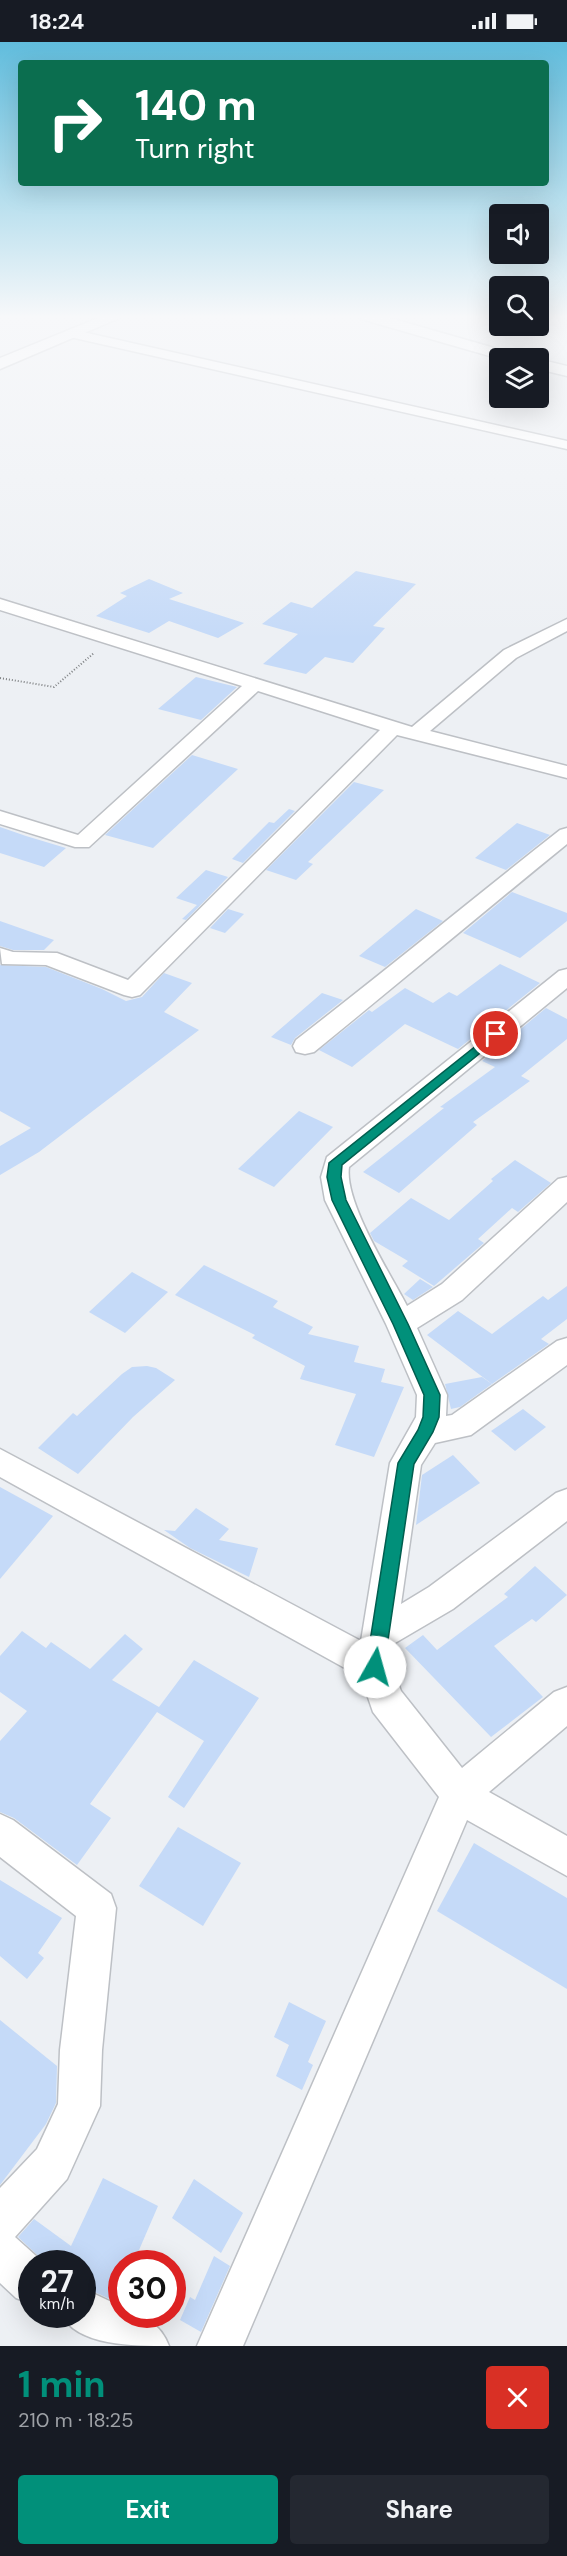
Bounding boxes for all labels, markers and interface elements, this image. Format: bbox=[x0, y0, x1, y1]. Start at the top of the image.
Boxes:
text: 18:24 bbox=[30, 7, 84, 36]
text: 140 m bbox=[135, 78, 257, 133]
icon: right bbox=[36, 84, 114, 162]
text: Turn right bbox=[135, 131, 255, 166]
map controls bbox=[489, 204, 549, 408]
button: sound bbox=[489, 204, 549, 264]
button: search bbox=[489, 276, 549, 336]
button: layers bbox=[489, 348, 549, 408]
pin bbox=[470, 1008, 521, 1059]
icon: arrive bbox=[479, 1017, 512, 1050]
position arrow bbox=[343, 1635, 407, 1699]
speed limit sign: 30 bbox=[108, 2250, 186, 2328]
text: 27 bbox=[40, 2262, 74, 2301]
text: km/h bbox=[39, 2294, 75, 2314]
text: 1 min bbox=[18, 2361, 106, 2408]
button: close bbox=[486, 2366, 549, 2429]
text: 210 m · 18:25 bbox=[18, 2407, 133, 2433]
button: Exit bbox=[18, 2475, 278, 2544]
button: Share bbox=[290, 2475, 549, 2544]

